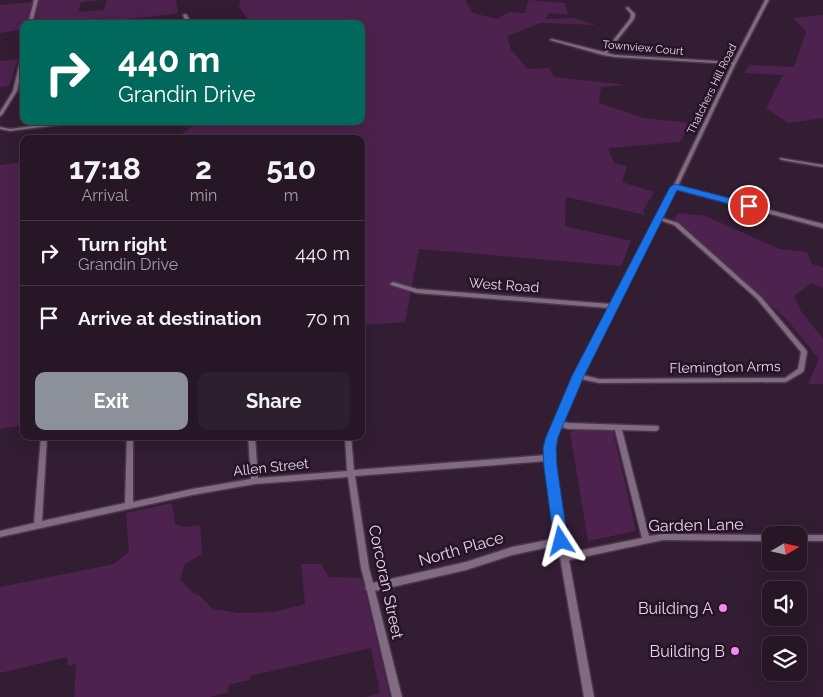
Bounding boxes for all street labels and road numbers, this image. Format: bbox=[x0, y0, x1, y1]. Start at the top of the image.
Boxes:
street label: Townview Court bbox=[602, 38, 684, 58]
street label: Thatchers Hill Road bbox=[684, 42, 740, 136]
street label: West Road bbox=[468, 275, 540, 295]
street label: Flemington Arms bbox=[669, 358, 781, 376]
street label: Allen Street bbox=[232, 455, 310, 479]
street label: Garden Lane bbox=[648, 515, 744, 535]
street label: Corcoran Street bbox=[365, 523, 407, 641]
street label: North Place bbox=[416, 528, 506, 570]

